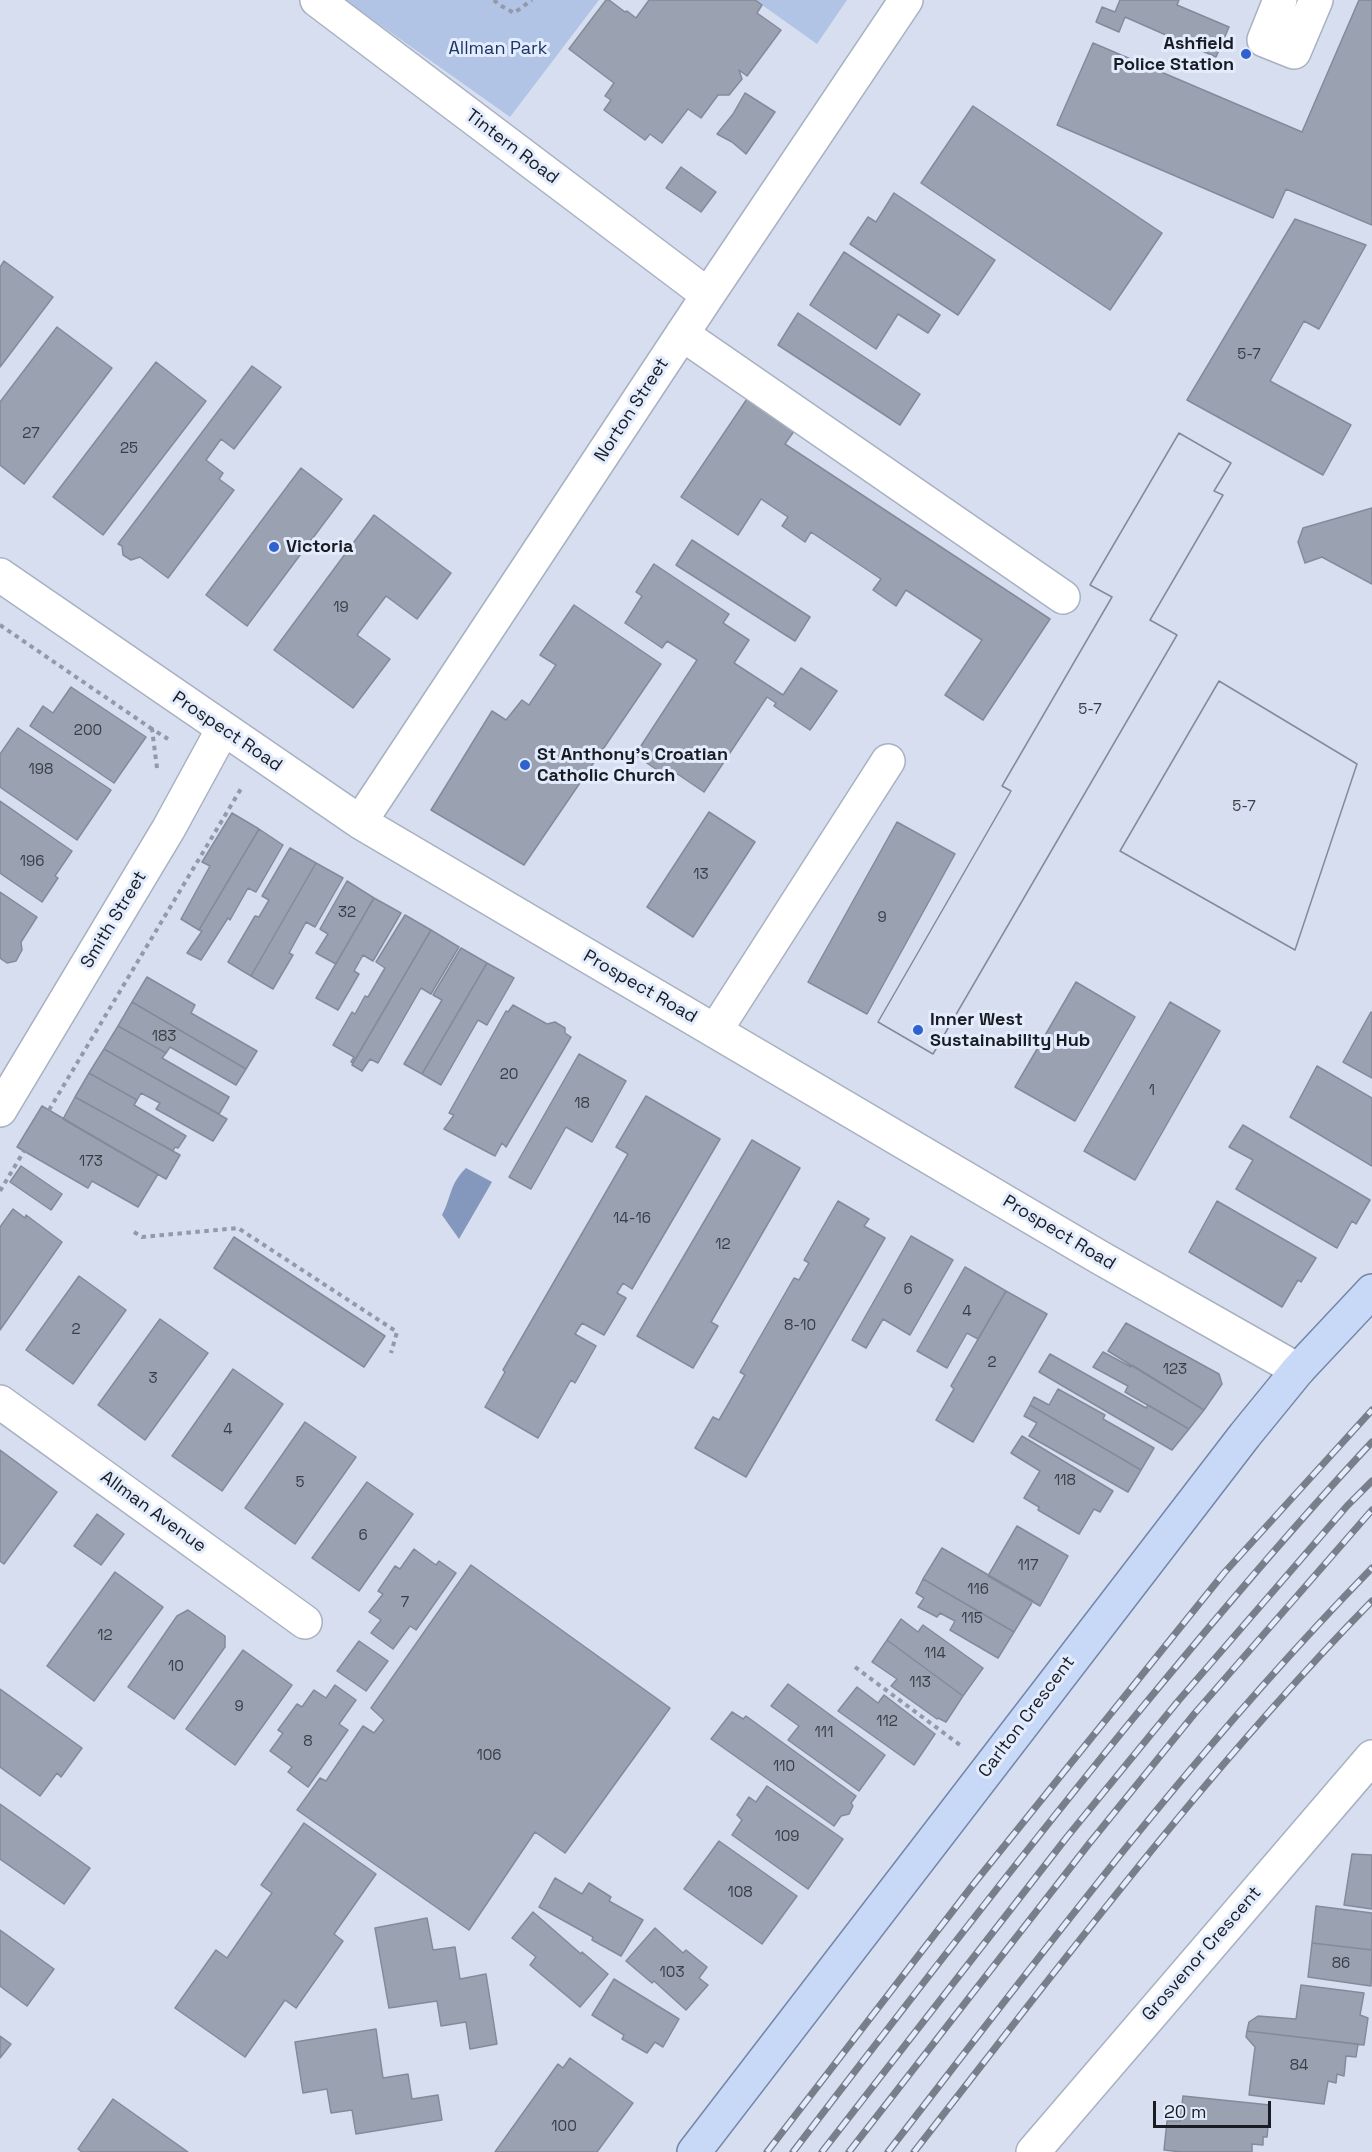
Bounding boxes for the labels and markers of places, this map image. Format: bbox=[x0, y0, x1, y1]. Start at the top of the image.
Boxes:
place label: Ashfield Police Station bbox=[1113, 33, 1234, 76]
marker: Ashfield Police Station bbox=[1239, 47, 1253, 61]
place label: Victoria bbox=[286, 536, 353, 558]
marker: Victoria bbox=[267, 540, 281, 554]
place label: St Anthony's Croatian Catholic Church bbox=[537, 744, 728, 786]
marker: St Anthony's Croatian Catholic Church bbox=[518, 758, 532, 772]
place label: Inner West Sustainability Hub bbox=[930, 1009, 1090, 1052]
marker: Inner West Sustainability Hub bbox=[911, 1023, 925, 1037]

